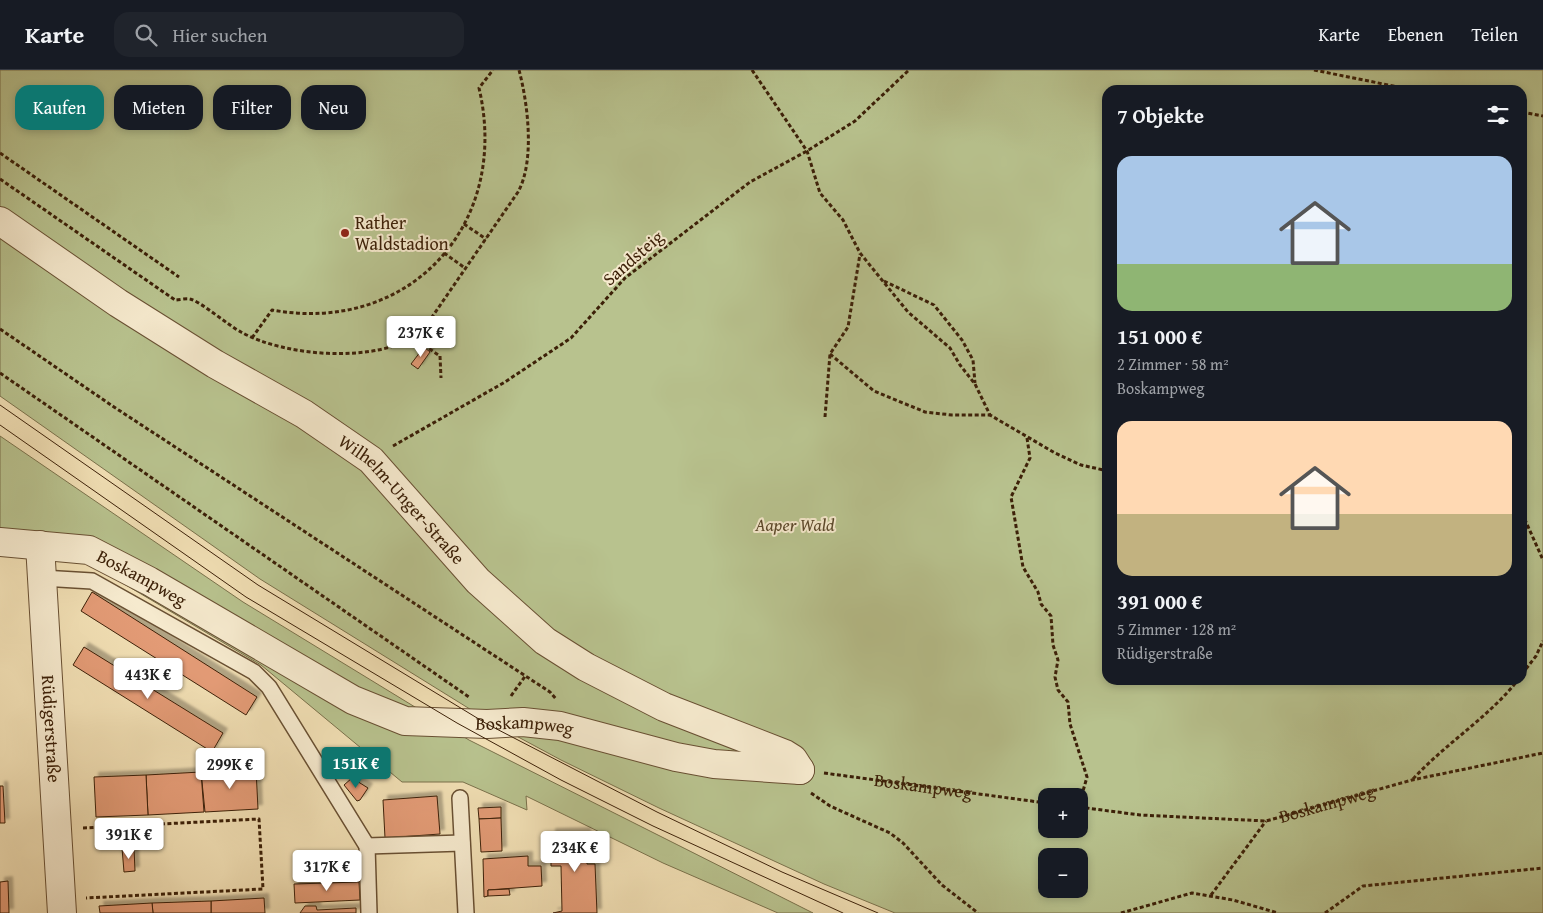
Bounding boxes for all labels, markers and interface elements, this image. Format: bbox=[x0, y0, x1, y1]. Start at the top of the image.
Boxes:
search box bbox=[114, 12, 464, 57]
text: Karte bbox=[25, 17, 84, 52]
icon: search bbox=[132, 21, 160, 49]
text: Hier suchen bbox=[172, 21, 267, 49]
text: Karte bbox=[1319, 21, 1360, 48]
text: Ebenen bbox=[1388, 21, 1444, 48]
text: Teilen bbox=[1472, 21, 1518, 48]
chip: Kaufen bbox=[15, 85, 104, 130]
chip: Mieten bbox=[114, 85, 203, 130]
chip: Filter bbox=[213, 85, 291, 130]
chip: Neu bbox=[301, 85, 366, 130]
text: 7 Objekte bbox=[1117, 100, 1204, 131]
icon: filters bbox=[1484, 101, 1512, 129]
icon: home bbox=[1270, 188, 1360, 278]
place label: Rather Waldstadion bbox=[355, 209, 449, 257]
street label: Sandsteig bbox=[596, 223, 669, 292]
marker: Rather Waldstadion bbox=[339, 227, 351, 239]
pin: 237K € bbox=[380, 316, 462, 358]
text: 237K € bbox=[398, 320, 444, 344]
text: 151 000 € bbox=[1117, 321, 1202, 352]
text: 2 Zimmer · 58 m² bbox=[1117, 352, 1229, 376]
text: Boskampweg bbox=[1117, 376, 1204, 400]
street label: Wilhelm-Unger-Straße bbox=[333, 427, 471, 570]
icon: home bbox=[1270, 453, 1360, 543]
park label: Aaper Wald bbox=[754, 511, 835, 538]
street label: Boskampweg bbox=[92, 542, 192, 613]
text: 391 000 € bbox=[1117, 586, 1202, 617]
text: 5 Zimmer · 128 m² bbox=[1117, 617, 1236, 641]
text: Rüdigerstraße bbox=[1117, 641, 1213, 665]
pin: 443K € bbox=[107, 658, 189, 700]
text: 443K € bbox=[125, 662, 171, 686]
street label: Rüdigerstraße bbox=[35, 674, 68, 783]
street label: Boskampweg bbox=[475, 708, 577, 742]
pin: 151K € bbox=[315, 746, 397, 789]
pin: 299K € bbox=[189, 748, 271, 790]
text: 151K € bbox=[333, 751, 379, 775]
text: 299K € bbox=[207, 752, 253, 776]
street label: Boskampweg bbox=[873, 766, 974, 806]
street label: Boskampweg bbox=[1276, 777, 1378, 830]
map controls bbox=[1038, 788, 1088, 898]
button: + bbox=[1038, 788, 1088, 838]
pin: 391K € bbox=[88, 818, 170, 860]
text: 391K € bbox=[106, 822, 152, 846]
pin: 234K € bbox=[534, 830, 616, 873]
text: 234K € bbox=[552, 835, 598, 859]
button: − bbox=[1038, 848, 1088, 898]
pin: 317K € bbox=[286, 850, 368, 892]
text: 317K € bbox=[304, 854, 350, 878]

